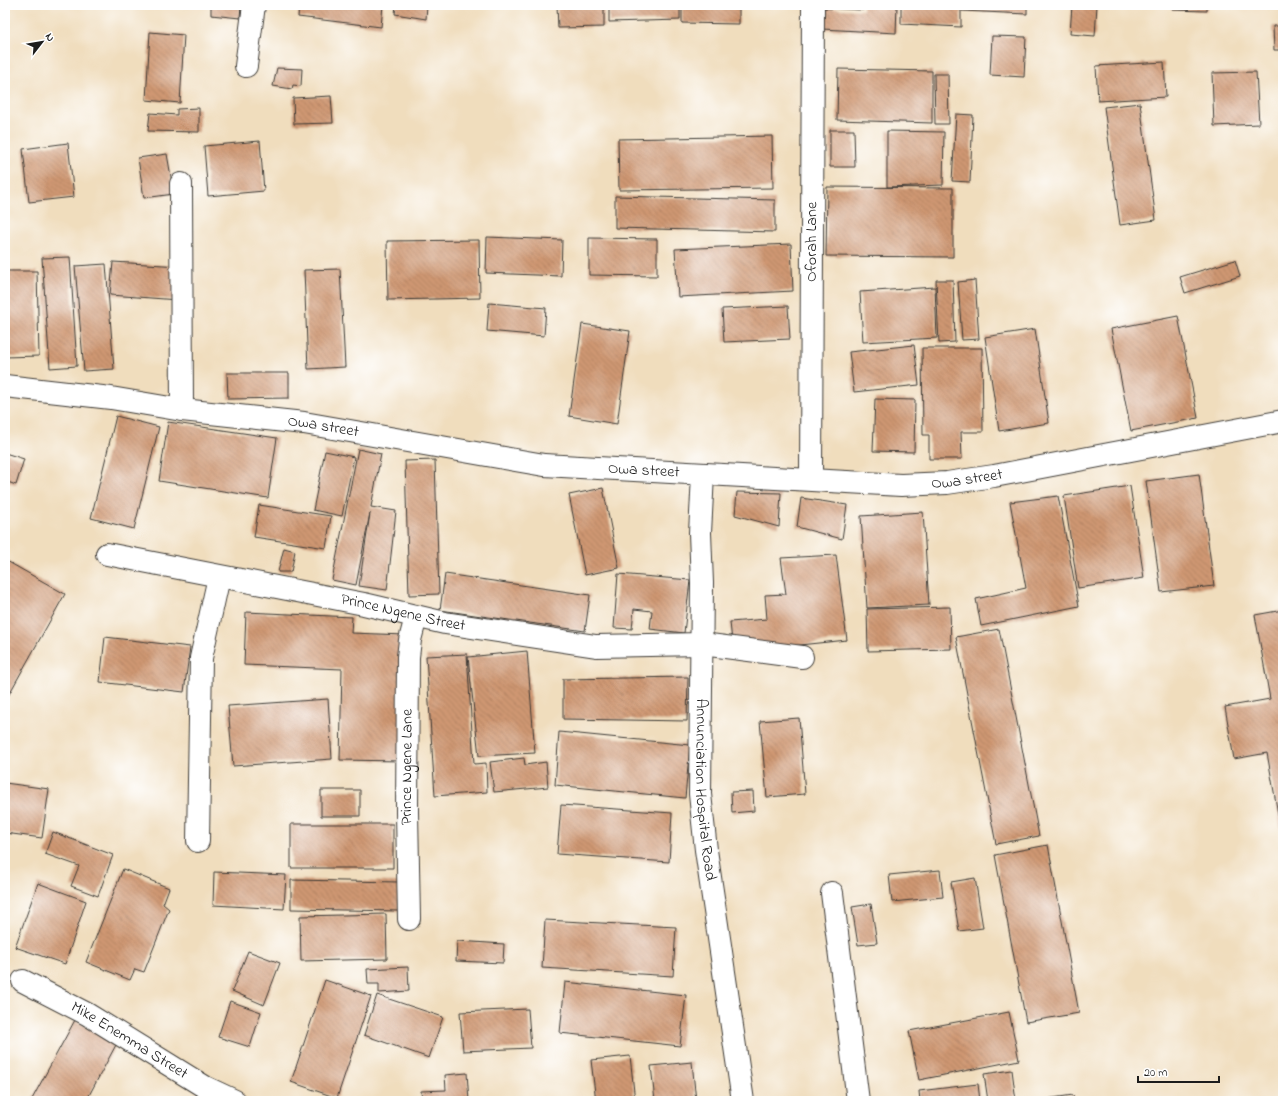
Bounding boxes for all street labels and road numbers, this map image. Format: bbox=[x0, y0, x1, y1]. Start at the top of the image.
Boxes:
street label: Oforah Lane bbox=[800, 201, 824, 282]
street label: Owa street bbox=[286, 409, 361, 445]
street label: Owa street bbox=[607, 457, 681, 485]
street label: Owa street bbox=[931, 462, 1006, 496]
street label: Prince Ngene Street bbox=[339, 588, 468, 638]
street label: Annunciation Hospital Road bbox=[688, 698, 722, 882]
street label: Prince Ngene Lane bbox=[395, 708, 420, 825]
street label: Mike Enemma Street bbox=[67, 996, 193, 1086]

